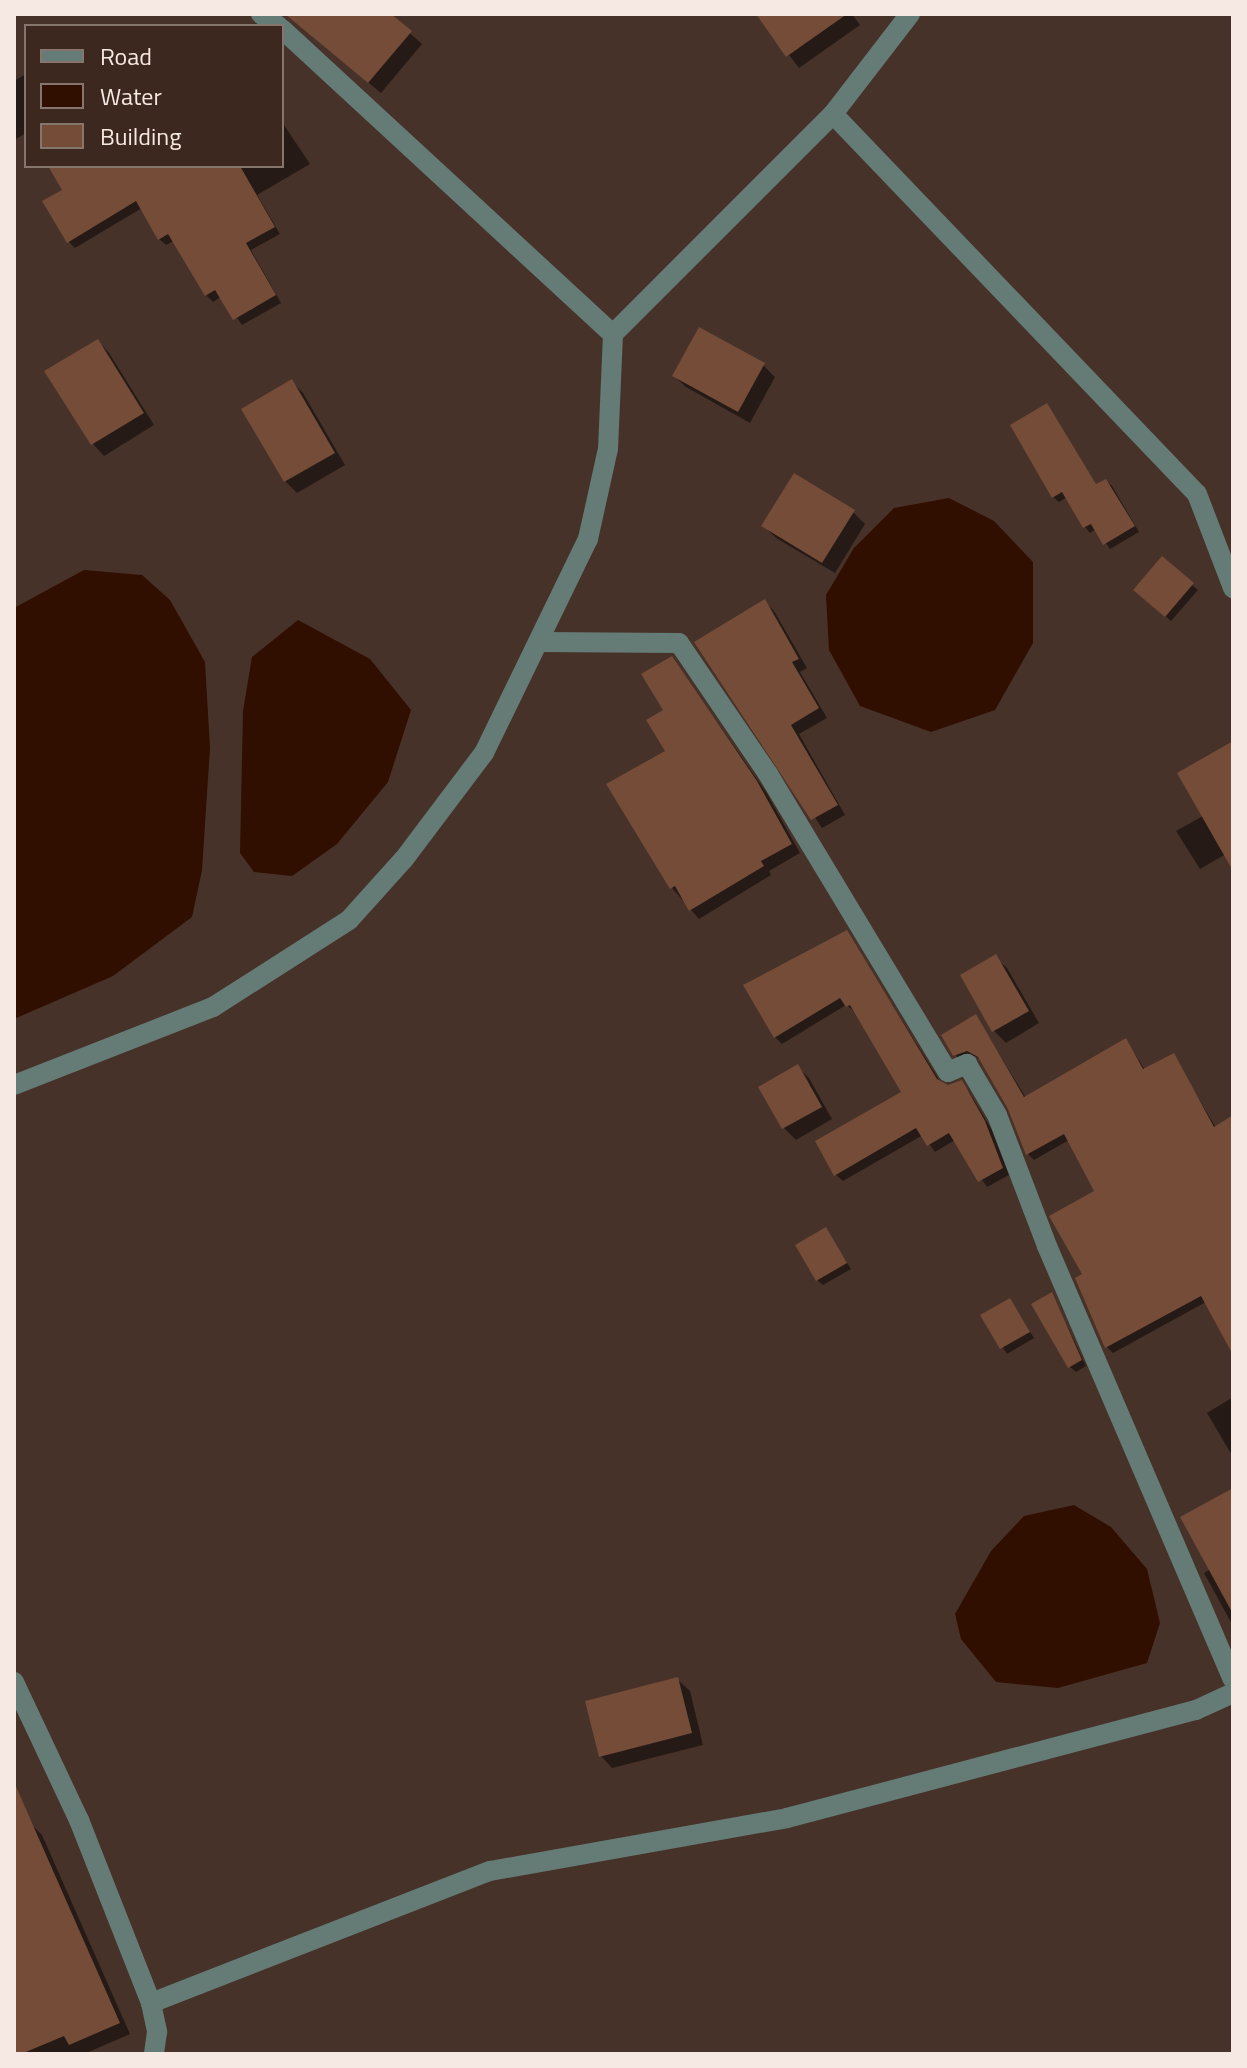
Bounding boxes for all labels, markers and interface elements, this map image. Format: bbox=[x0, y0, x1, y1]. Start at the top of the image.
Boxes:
legend bbox=[24, 24, 284, 168]
text: Road bbox=[100, 38, 152, 74]
text: Water bbox=[100, 78, 162, 114]
text: Building bbox=[100, 118, 182, 154]

